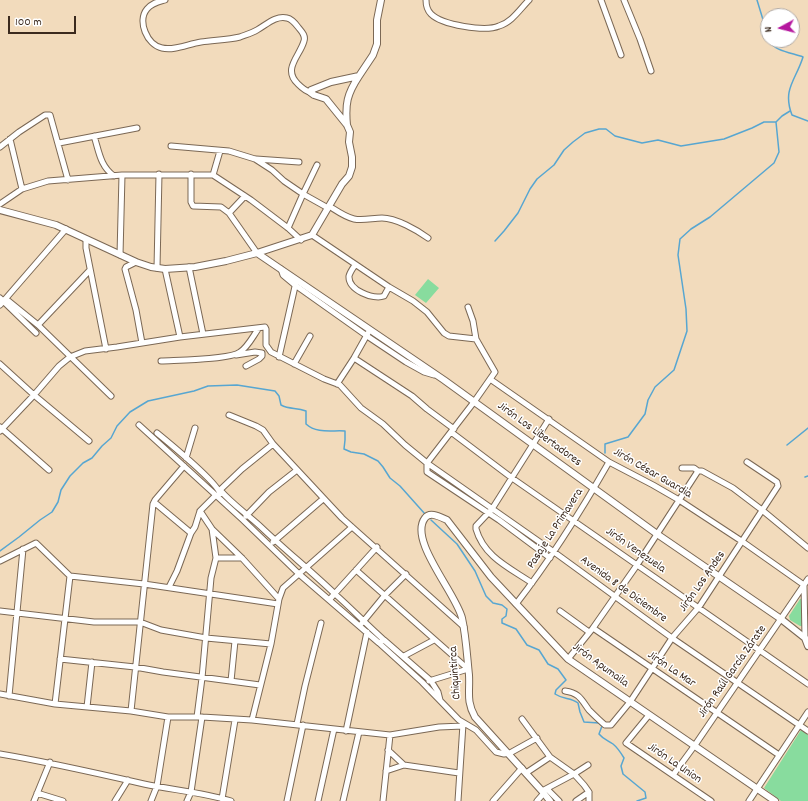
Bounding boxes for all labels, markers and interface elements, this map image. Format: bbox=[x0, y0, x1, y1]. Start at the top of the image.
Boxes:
scale bar bbox=[10, 8, 78, 34]
north arrow bbox=[760, 8, 800, 48]
text: 100 m bbox=[15, 14, 42, 31]
text: N bbox=[761, 26, 777, 33]
street label: Jirón Los Libertadores bbox=[494, 400, 584, 470]
street label: Jirón César Guardia bbox=[610, 446, 694, 502]
street label: Pasaje La Primavera bbox=[525, 486, 587, 572]
street label: Jirón Venezuela bbox=[602, 525, 668, 577]
street label: Jirón Los Andes bbox=[677, 549, 729, 615]
street label: Avenida 8 de Diciembre bbox=[577, 554, 669, 626]
street label: Jirón Raúl García Zárate bbox=[696, 623, 770, 721]
street label: Jirón Apumaila bbox=[569, 641, 631, 691]
street label: Chiquintirca bbox=[447, 646, 465, 700]
street label: Jirón La Mar bbox=[644, 649, 698, 691]
street label: Jirón La Union bbox=[644, 741, 704, 787]

